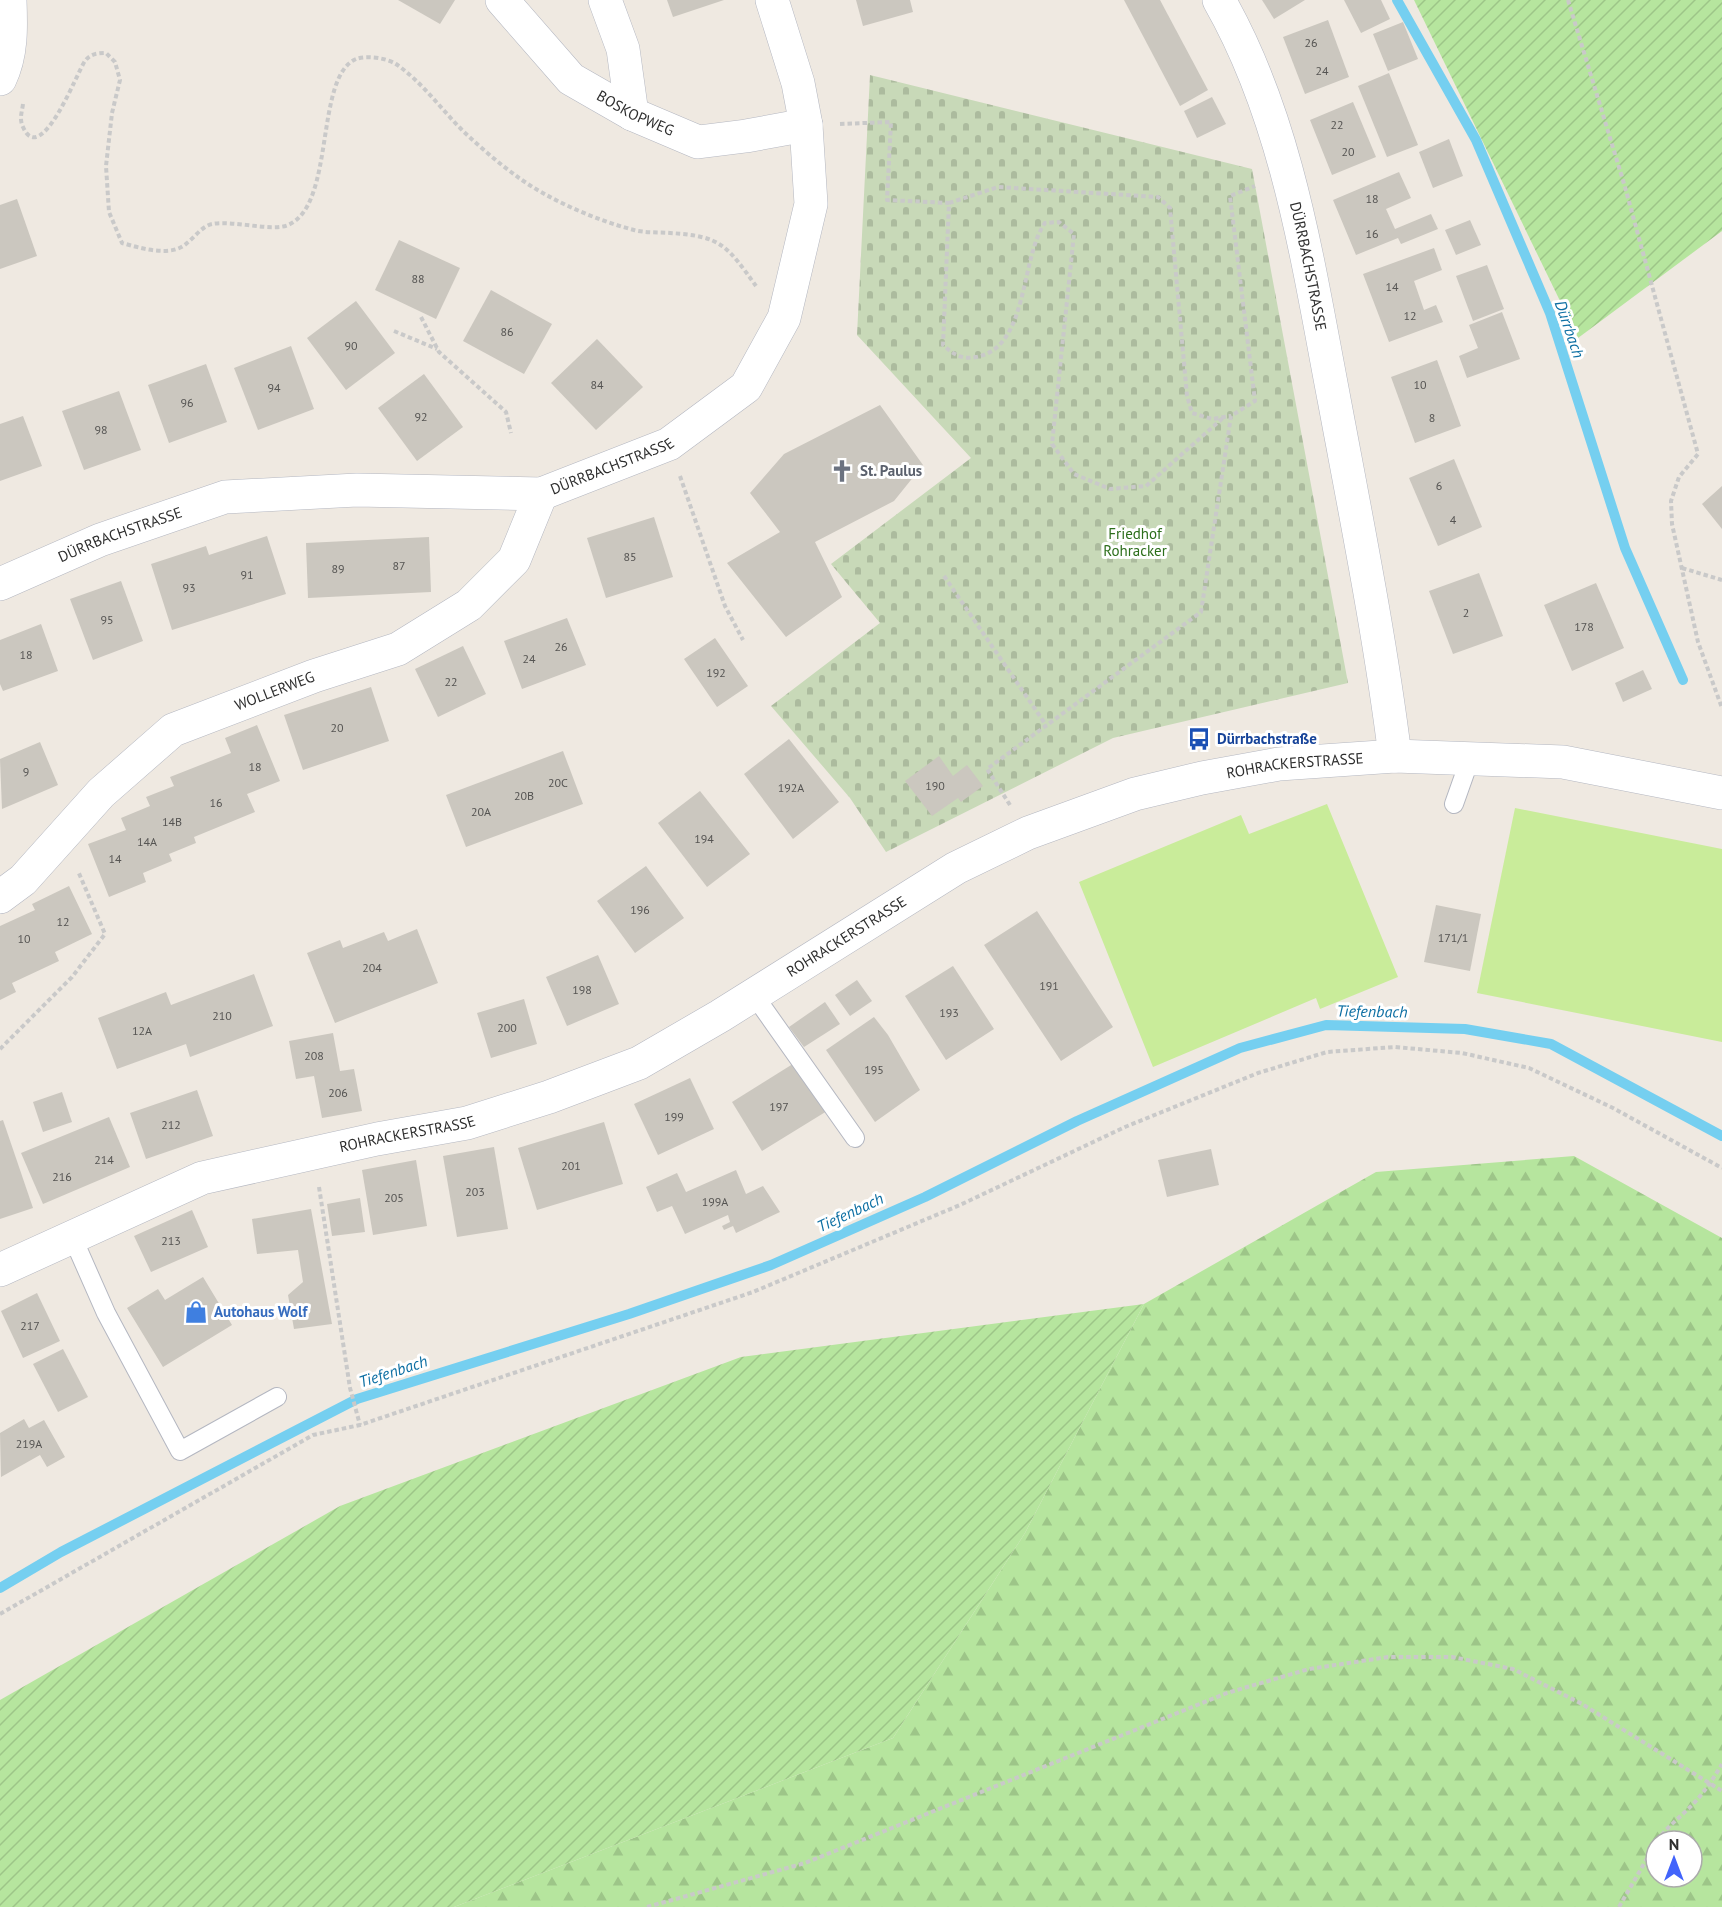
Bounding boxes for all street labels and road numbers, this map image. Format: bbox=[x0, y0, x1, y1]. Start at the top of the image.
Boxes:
street label: BOSKOPWEG bbox=[594, 86, 677, 140]
street label: DÜRRBACHSTRASSE bbox=[1286, 200, 1331, 332]
street label: DÜRRBACHSTRASSE bbox=[547, 433, 678, 498]
street label: DÜRRBACHSTRASSE bbox=[55, 503, 184, 566]
street label: WOLLERWEG bbox=[232, 667, 317, 714]
street label: ROHRACKERSTRASSE bbox=[1225, 748, 1364, 782]
street label: ROHRACKERSTRASSE bbox=[783, 891, 910, 981]
street label: ROHRACKERSTRASSE bbox=[338, 1111, 478, 1156]

